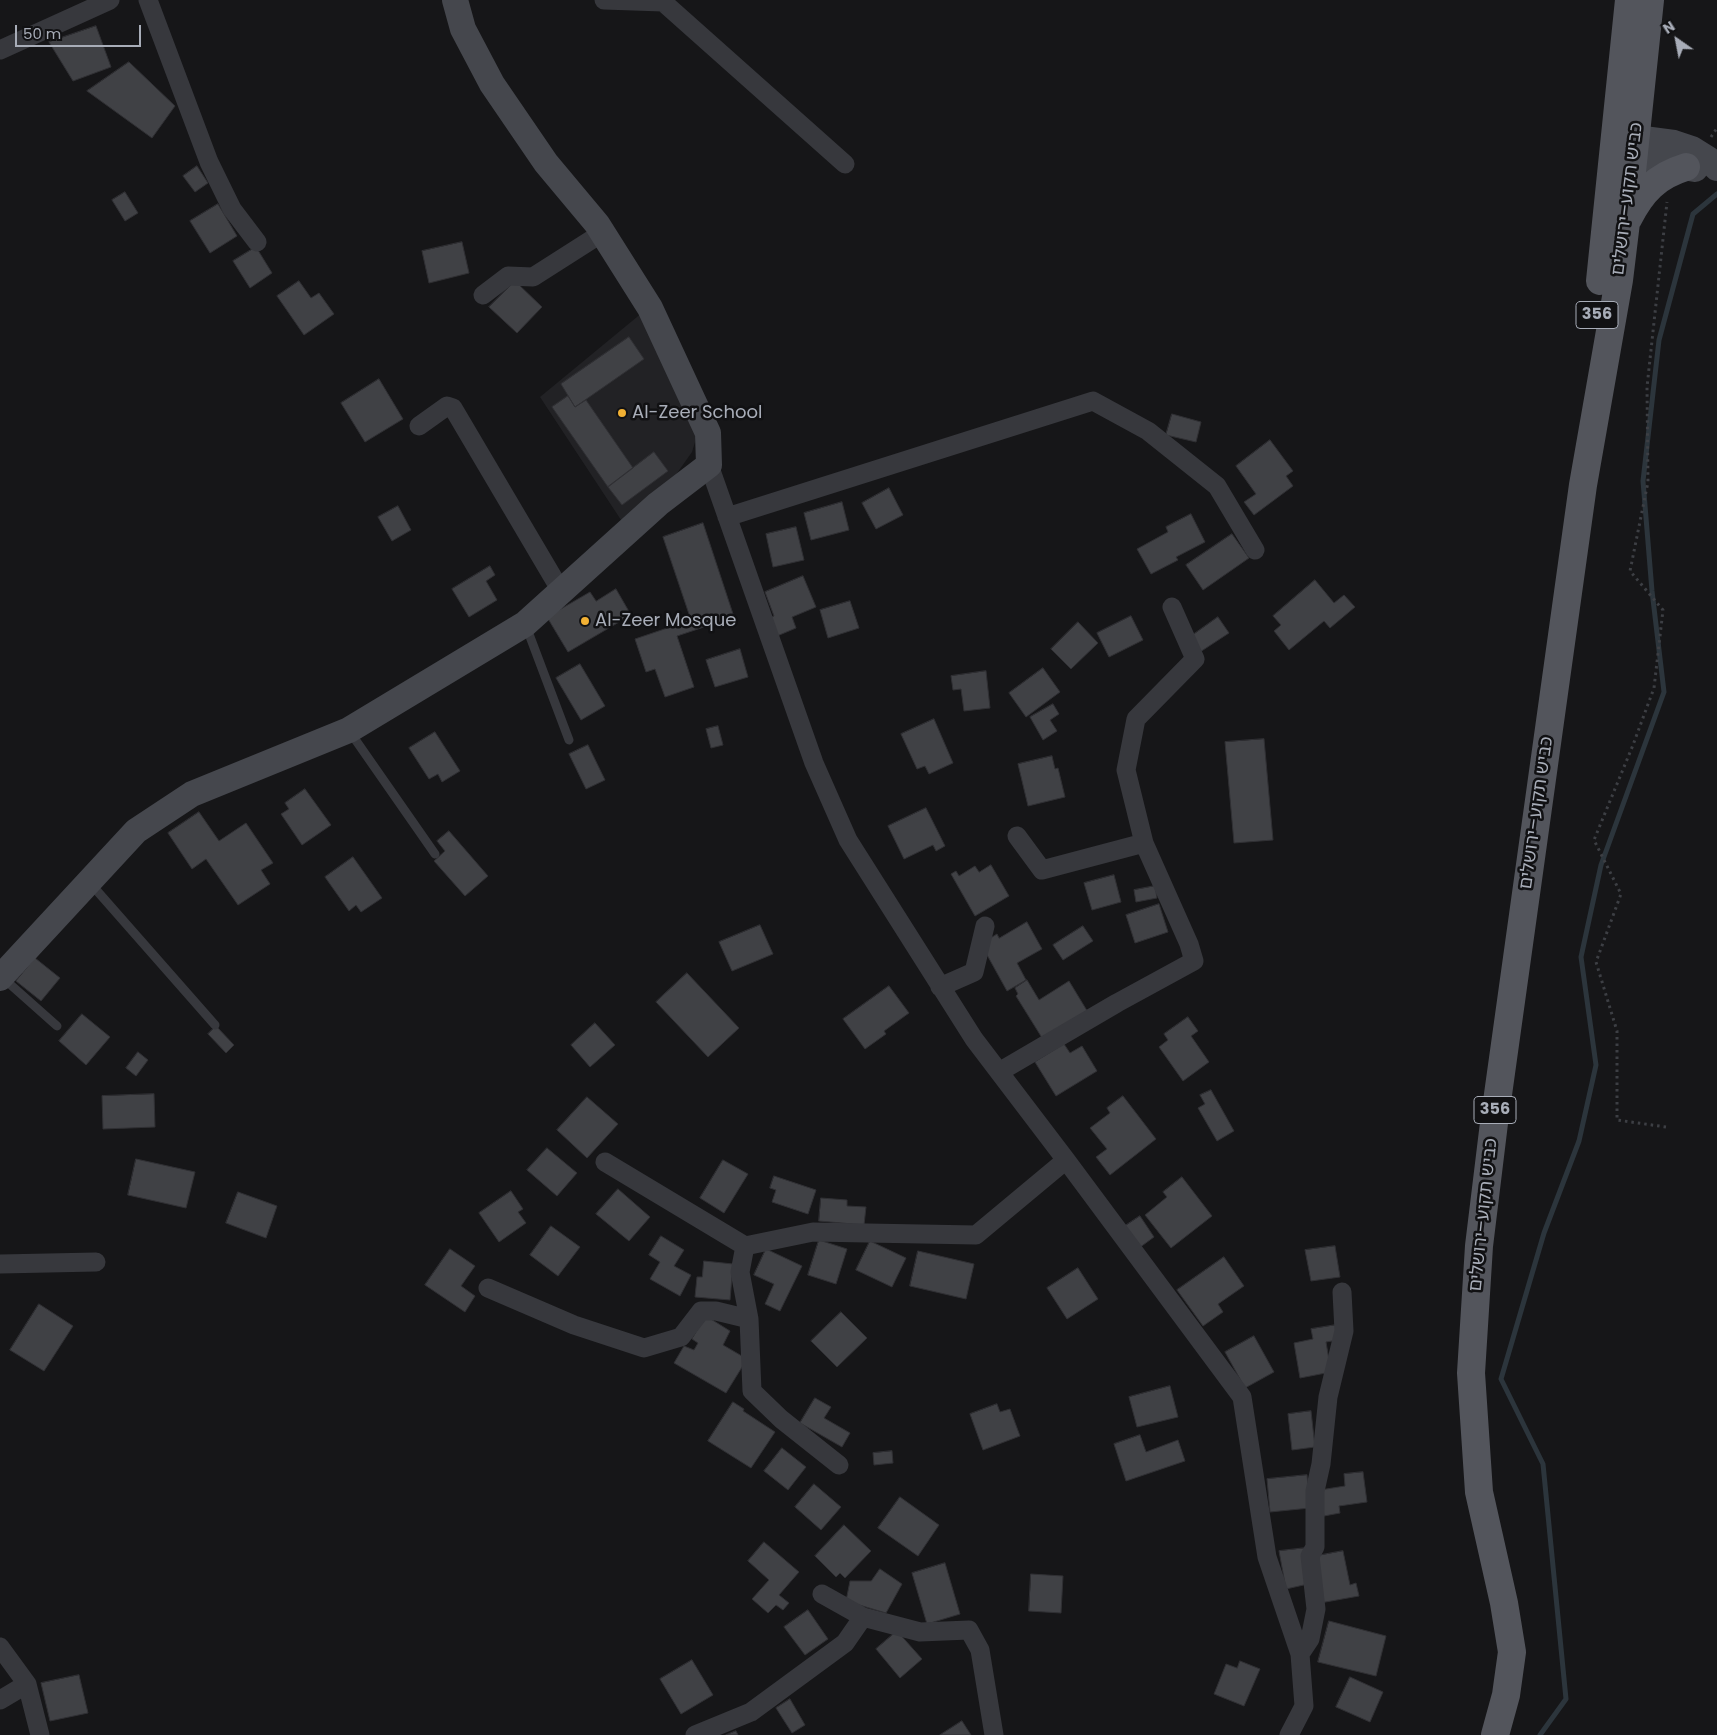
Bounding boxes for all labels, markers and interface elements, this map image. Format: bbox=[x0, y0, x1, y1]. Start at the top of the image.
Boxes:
scale bar bbox=[18, 15, 144, 47]
north arrow bbox=[1652, 15, 1702, 65]
text: N bbox=[1659, 16, 1679, 39]
text: 50 m bbox=[23, 23, 61, 44]
street label: כביש תקוע–ירושלים bbox=[1608, 121, 1648, 277]
road number: 356 bbox=[1576, 302, 1618, 328]
place label: Al-Zeer School bbox=[632, 402, 763, 424]
marker: Al-Zeer School bbox=[616, 407, 628, 419]
place label: Al-Zeer Mosque bbox=[595, 610, 736, 632]
marker: Al-Zeer Mosque bbox=[579, 615, 591, 627]
street label: כביש תקוע–ירושלים bbox=[1516, 735, 1558, 891]
road number: 356 bbox=[1474, 1096, 1516, 1124]
street label: כביש תקוע–ירושלים bbox=[1465, 1137, 1503, 1293]

